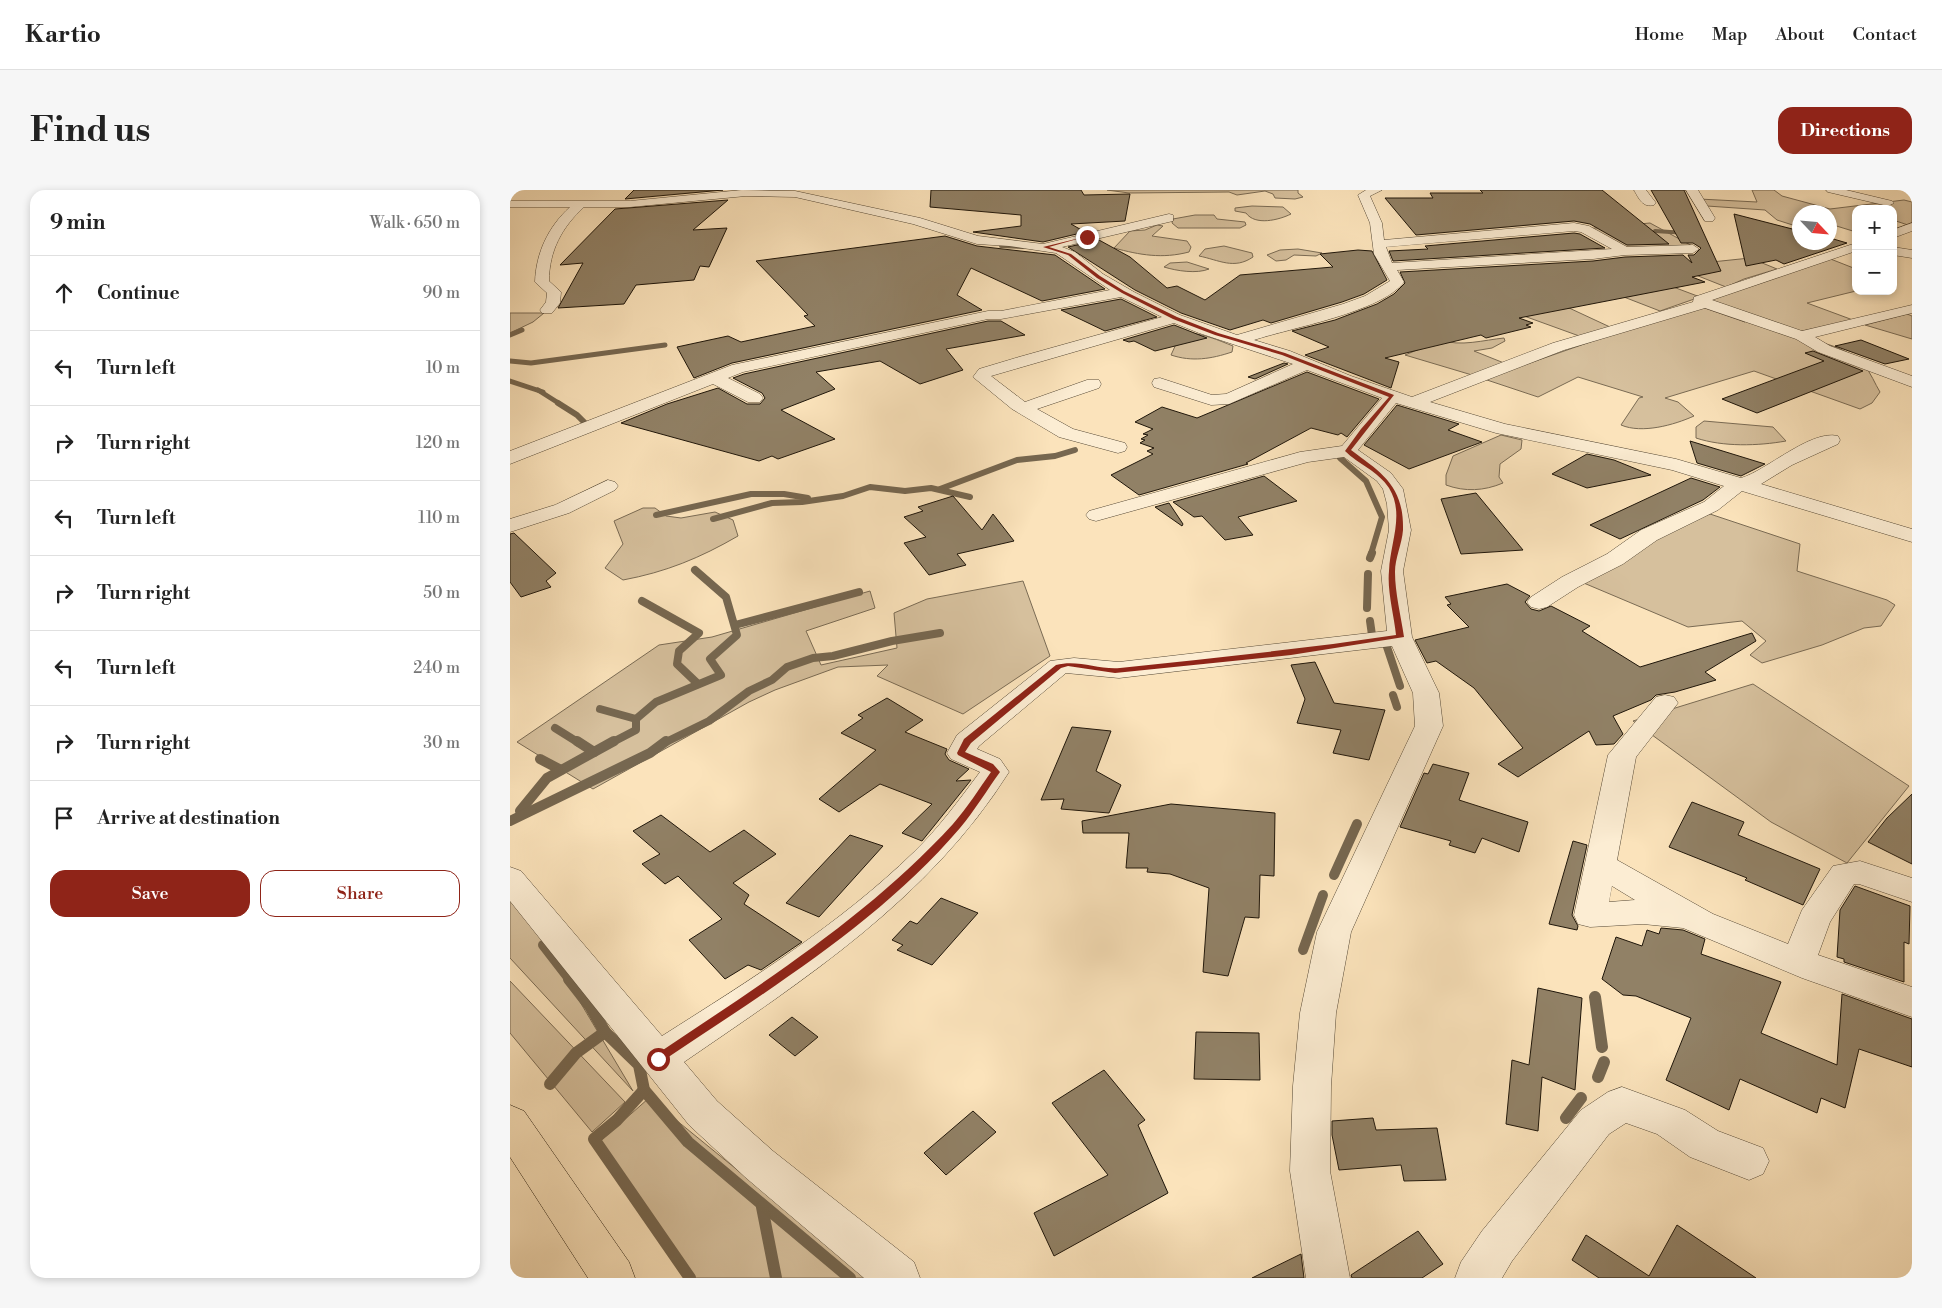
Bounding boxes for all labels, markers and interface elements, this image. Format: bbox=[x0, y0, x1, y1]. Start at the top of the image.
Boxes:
text: Kartio bbox=[25, 20, 101, 50]
text: Home bbox=[1635, 23, 1684, 46]
text: Map bbox=[1712, 23, 1748, 46]
text: About bbox=[1776, 23, 1825, 46]
text: Contact bbox=[1853, 23, 1917, 46]
button: Directions bbox=[1778, 107, 1912, 154]
text: Find us bbox=[30, 109, 150, 152]
north arrow bbox=[1792, 205, 1837, 250]
map controls bbox=[1852, 205, 1897, 295]
button: + bbox=[1852, 205, 1897, 250]
text: 9 min bbox=[50, 210, 105, 236]
text: Walk · 650 m bbox=[370, 213, 460, 233]
route end bbox=[1076, 226, 1099, 249]
button: − bbox=[1852, 250, 1897, 295]
icon: ahead bbox=[50, 279, 78, 307]
text: Continue bbox=[97, 281, 180, 305]
text: 90 m bbox=[422, 283, 460, 303]
icon: left bbox=[50, 354, 78, 382]
text: Turn left bbox=[97, 356, 176, 380]
text: 10 m bbox=[426, 358, 460, 378]
icon: right bbox=[50, 429, 78, 457]
text: Turn right bbox=[97, 431, 190, 455]
text: 120 m bbox=[416, 433, 460, 453]
icon: left bbox=[50, 504, 78, 532]
text: Turn left bbox=[97, 506, 176, 530]
text: 110 m bbox=[418, 508, 460, 528]
icon: right bbox=[50, 579, 78, 607]
text: Turn right bbox=[97, 581, 190, 605]
text: 50 m bbox=[423, 583, 460, 603]
icon: left bbox=[50, 654, 78, 682]
text: Turn left bbox=[97, 656, 176, 680]
text: 240 m bbox=[413, 658, 460, 678]
icon: right bbox=[50, 729, 78, 757]
text: Turn right bbox=[97, 731, 190, 755]
text: 30 m bbox=[423, 733, 460, 753]
icon: arrive bbox=[50, 804, 78, 832]
text: Arrive at destination bbox=[97, 806, 280, 830]
button: Save bbox=[50, 870, 250, 917]
button: Share bbox=[260, 870, 460, 917]
route start bbox=[647, 1048, 670, 1071]

